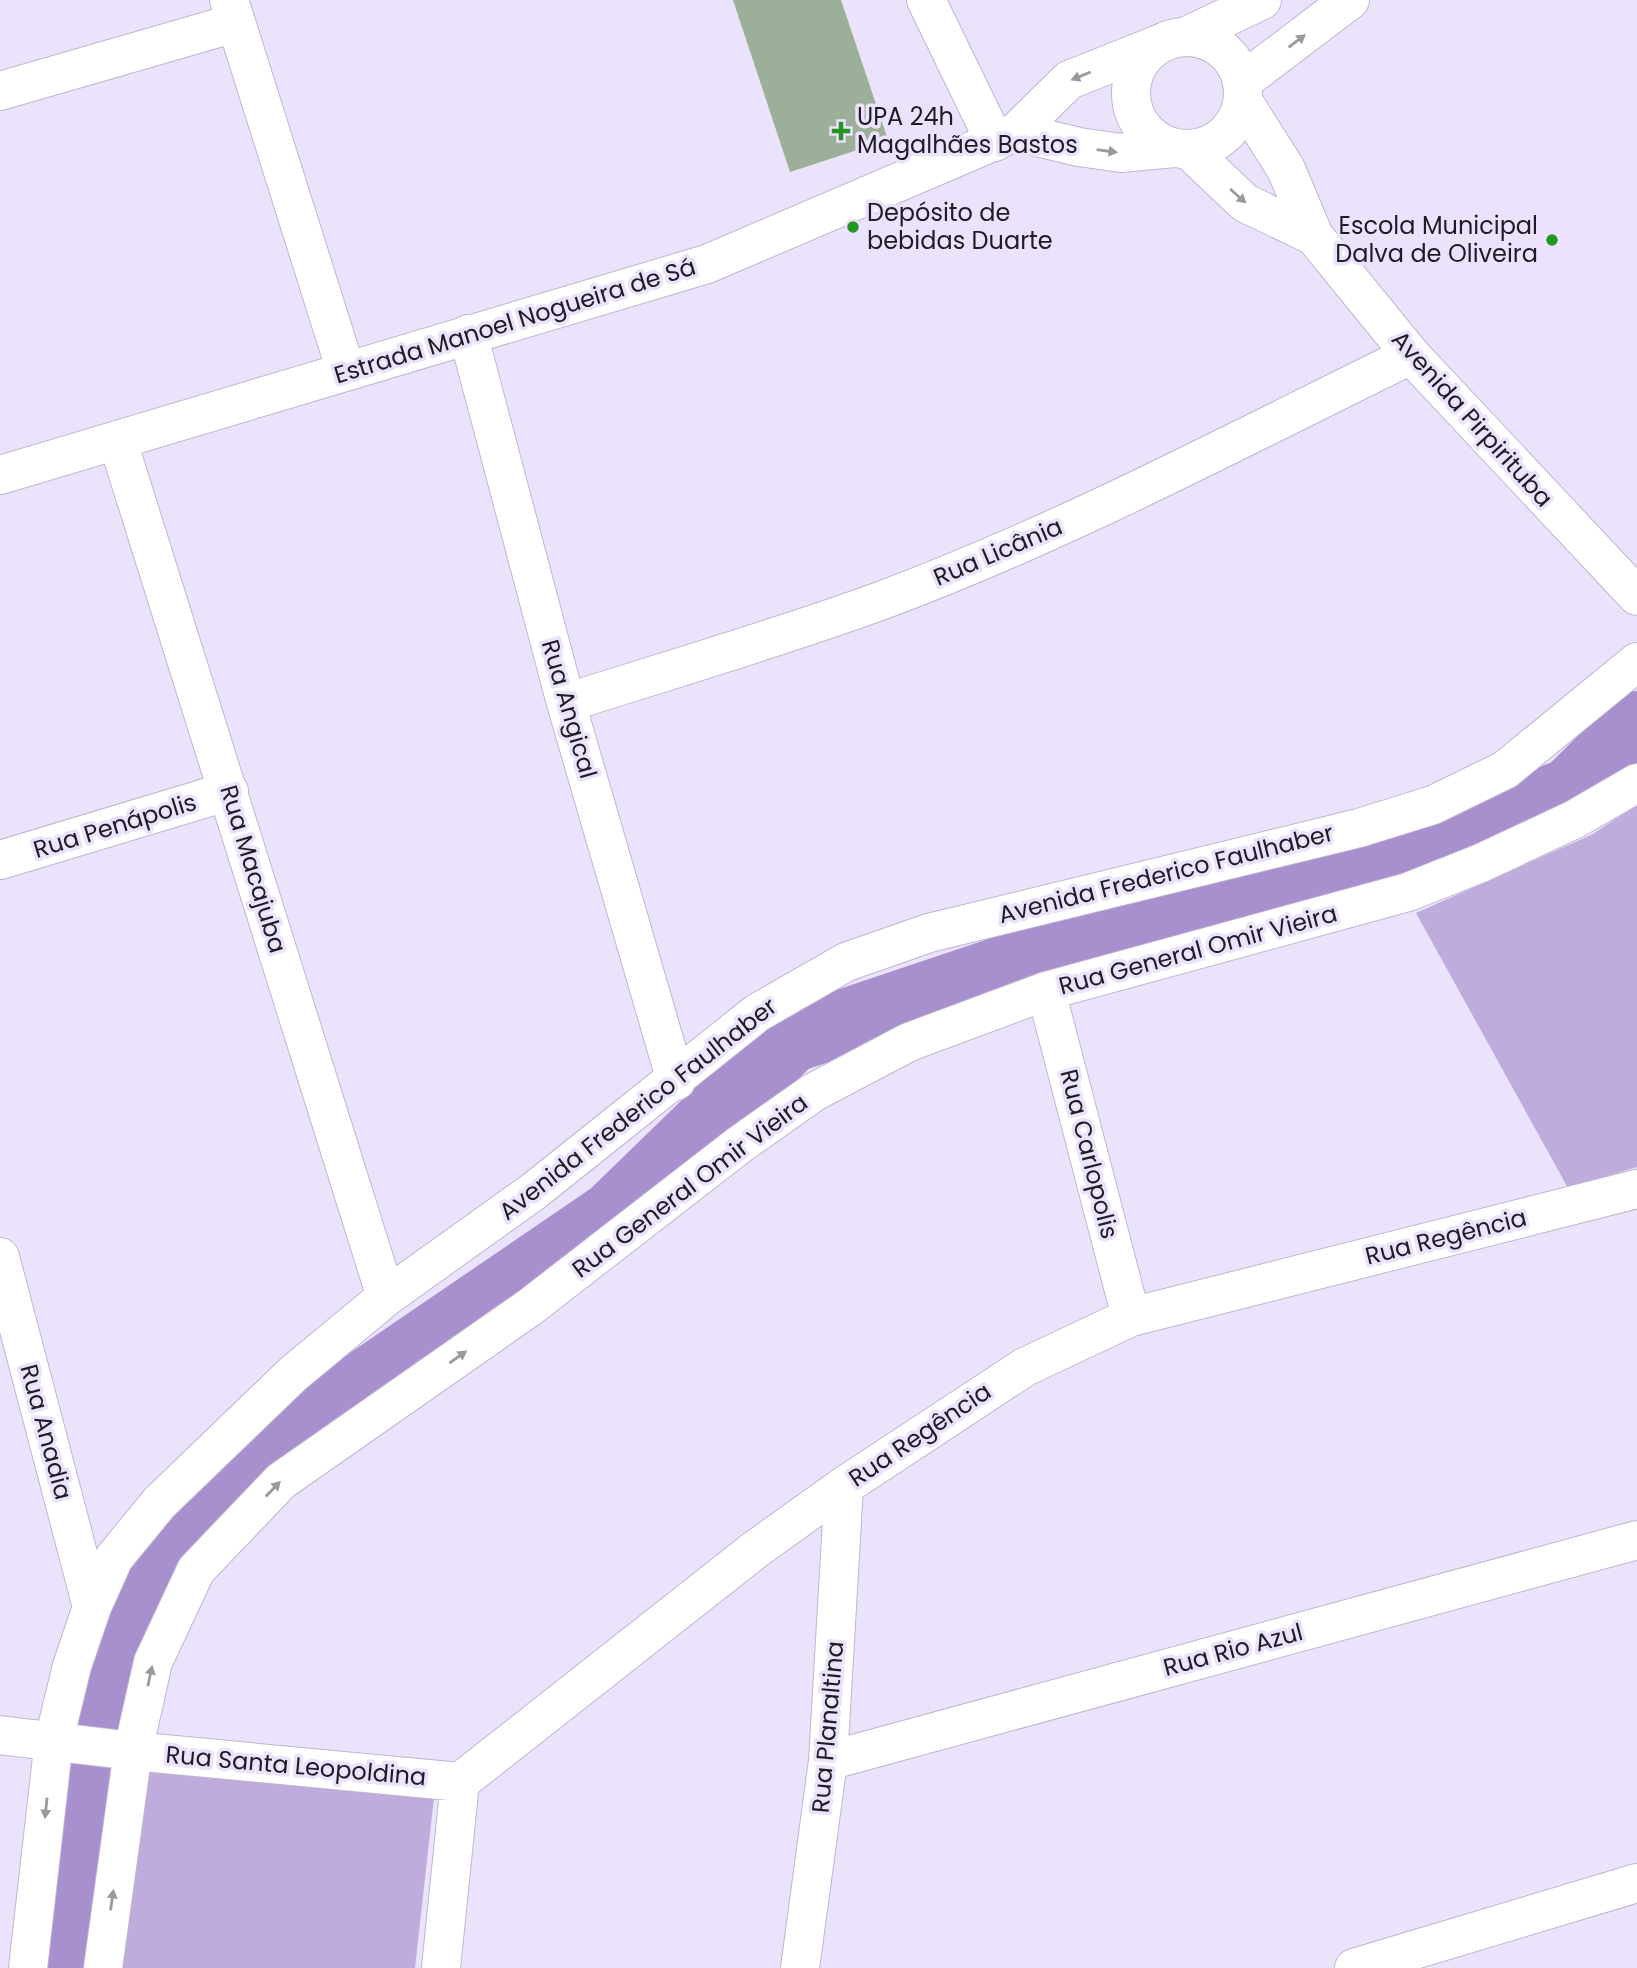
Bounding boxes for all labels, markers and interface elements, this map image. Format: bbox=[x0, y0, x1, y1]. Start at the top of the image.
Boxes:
one-way arrow bbox=[1287, 34, 1305, 49]
one-way arrow bbox=[1070, 70, 1091, 81]
place label: UPA 24h Magalhães Bastos bbox=[857, 100, 1078, 161]
marker: UPA 24h Magalhães Bastos bbox=[831, 121, 851, 141]
one-way arrow bbox=[1096, 146, 1118, 157]
one-way arrow bbox=[1229, 188, 1247, 204]
place label: Depósito de bebidas Duarte bbox=[867, 196, 1053, 257]
place label: Escola Municipal Dalva de Oliveira bbox=[1335, 209, 1538, 270]
marker: Depósito de bebidas Duarte bbox=[845, 219, 861, 235]
marker: Escola Municipal Dalva de Oliveira bbox=[1544, 232, 1560, 248]
street label: Estrada Manoel Nogueira de Sá bbox=[330, 250, 700, 391]
street label: Avenida Pirpirituba bbox=[1384, 323, 1561, 514]
street label: Rua Licânia bbox=[928, 510, 1067, 594]
street label: Rua Angical bbox=[534, 636, 605, 782]
street label: Rua Macajuba bbox=[212, 781, 295, 957]
street label: Rua Penápolis bbox=[29, 785, 200, 866]
street label: Avenida Frederico Faulhaber bbox=[995, 816, 1337, 931]
street label: Rua General Omir Vieira bbox=[1055, 896, 1341, 1003]
street label: Avenida Frederico Faulhaber bbox=[492, 990, 783, 1228]
street label: Rua Carlopolis bbox=[1052, 1066, 1126, 1242]
street label: Rua General Omir Vieira bbox=[565, 1086, 814, 1285]
street label: Rua Regência bbox=[1362, 1201, 1530, 1273]
one-way arrow bbox=[449, 1350, 467, 1364]
street label: Rua Anadia bbox=[13, 1361, 80, 1503]
street label: Rua Regência bbox=[842, 1375, 997, 1494]
one-way arrow bbox=[264, 1481, 280, 1498]
street label: Rua Rio Azul bbox=[1159, 1615, 1306, 1684]
street label: Rua Planaltina bbox=[804, 1640, 851, 1814]
one-way arrow bbox=[144, 1665, 155, 1687]
street label: Rua Santa Leopoldina bbox=[164, 1738, 428, 1793]
one-way arrow bbox=[40, 1797, 51, 1819]
one-way arrow bbox=[107, 1889, 118, 1911]

